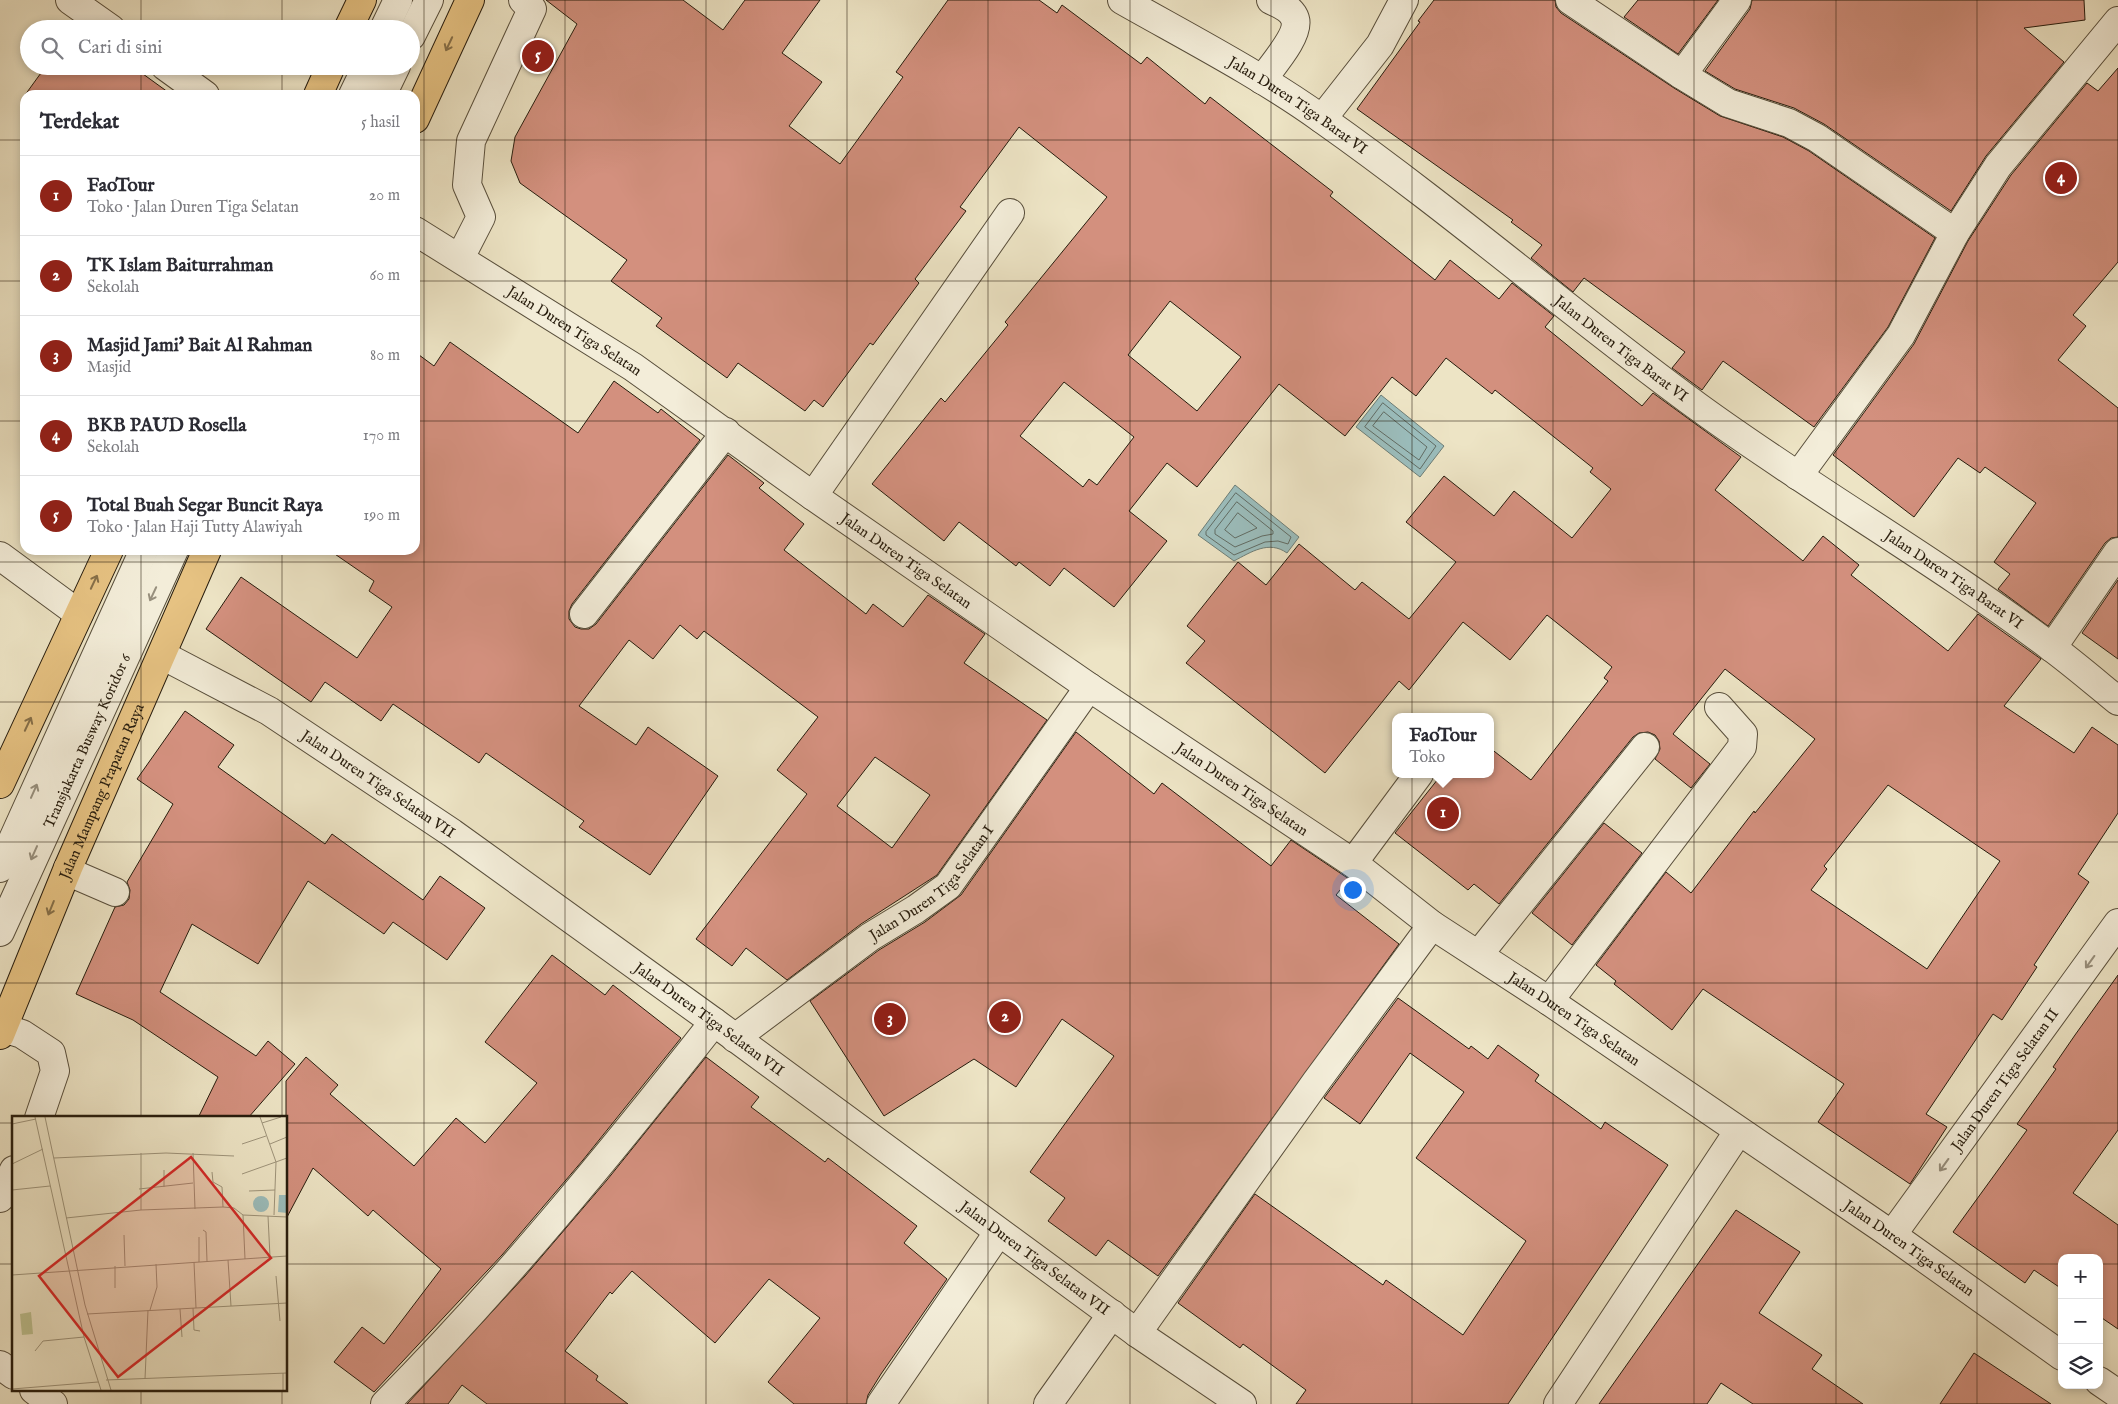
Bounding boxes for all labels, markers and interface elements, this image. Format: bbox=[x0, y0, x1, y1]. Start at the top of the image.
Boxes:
search box bbox=[20, 20, 420, 75]
icon: search bbox=[38, 34, 66, 62]
text: Cari di sini bbox=[78, 36, 162, 60]
one-way arrow bbox=[444, 36, 454, 51]
pin: 5 bbox=[522, 37, 554, 75]
street label: Jalan Duren Tiga Barat VI bbox=[1223, 51, 1372, 159]
text: Terdekat bbox=[40, 109, 119, 136]
text: 5 hasil bbox=[361, 113, 400, 133]
pin: 4 bbox=[2045, 159, 2077, 197]
text: FaoTour bbox=[87, 174, 155, 198]
text: 1 bbox=[53, 186, 59, 206]
text: 20 m bbox=[369, 186, 400, 206]
text: Toko · Jalan Duren Tiga Selatan bbox=[87, 198, 299, 218]
text: TK Islam Baiturrahman bbox=[87, 254, 273, 278]
text: 2 bbox=[52, 266, 60, 286]
text: 60 m bbox=[370, 266, 400, 286]
text: Sekolah bbox=[87, 278, 139, 298]
street label: Jalan Duren Tiga Selatan bbox=[502, 280, 646, 380]
street label: Jalan Duren Tiga Barat VI bbox=[1549, 290, 1692, 406]
text: Masjid Jami' Bait Al Rahman bbox=[87, 334, 312, 358]
text: 3 bbox=[53, 346, 59, 366]
text: 80 m bbox=[370, 346, 400, 366]
text: Masjid bbox=[87, 358, 131, 378]
text: BKB PAUD Rosella bbox=[87, 414, 247, 438]
text: 4 bbox=[52, 426, 60, 446]
text: 170 m bbox=[363, 426, 400, 446]
text: Sekolah bbox=[87, 438, 139, 458]
text: Total Buah Segar Buncit Raya bbox=[87, 494, 323, 518]
text: 5 bbox=[53, 506, 59, 526]
text: 190 m bbox=[363, 506, 400, 526]
street label: Jalan Duren Tiga Selatan bbox=[836, 508, 976, 613]
text: Toko · Jalan Haji Tutty Alawiyah bbox=[87, 518, 303, 538]
street label: Jalan Duren Tiga Barat VI bbox=[1879, 524, 2028, 633]
one-way arrow bbox=[89, 575, 99, 590]
one-way arrow bbox=[148, 586, 157, 601]
street label: Transjakarta Busway Koridor 6 bbox=[39, 650, 135, 831]
street label: Jalan Mampang Prapatan Raya bbox=[54, 700, 148, 884]
popup bbox=[1392, 713, 1494, 778]
one-way arrow bbox=[24, 717, 33, 732]
text: FaoTour bbox=[1409, 724, 1477, 748]
street label: Jalan Duren Tiga Selatan VII bbox=[296, 725, 459, 842]
street label: Jalan Duren Tiga Selatan bbox=[1171, 737, 1312, 840]
text: Toko bbox=[1409, 748, 1445, 768]
one-way arrow bbox=[30, 784, 39, 799]
pin: 1 bbox=[1427, 794, 1459, 832]
street label: Jalan Duren Tiga Selatan I bbox=[864, 821, 998, 946]
one-way arrow bbox=[29, 845, 39, 860]
your location bbox=[1340, 877, 1366, 903]
one-way arrow bbox=[46, 900, 56, 915]
one-way arrow bbox=[2084, 955, 2095, 968]
street label: Jalan Duren Tiga Selatan VII bbox=[629, 957, 788, 1080]
street label: Jalan Duren Tiga Selatan bbox=[1503, 966, 1644, 1070]
pin: 2 bbox=[989, 998, 1021, 1036]
pin: 3 bbox=[874, 1000, 906, 1038]
street label: Jalan Duren Tiga Selatan II bbox=[1945, 1004, 2063, 1156]
inset map bbox=[12, 1116, 288, 1392]
one-way arrow bbox=[1938, 1158, 1949, 1171]
street label: Jalan Duren Tiga Selatan bbox=[1839, 1194, 1978, 1300]
street label: Jalan Duren Tiga Selatan VII bbox=[955, 1195, 1114, 1320]
map controls bbox=[2058, 1254, 2103, 1389]
button: + bbox=[2058, 1254, 2103, 1299]
button: − bbox=[2058, 1299, 2103, 1344]
button: layers bbox=[2058, 1344, 2103, 1389]

